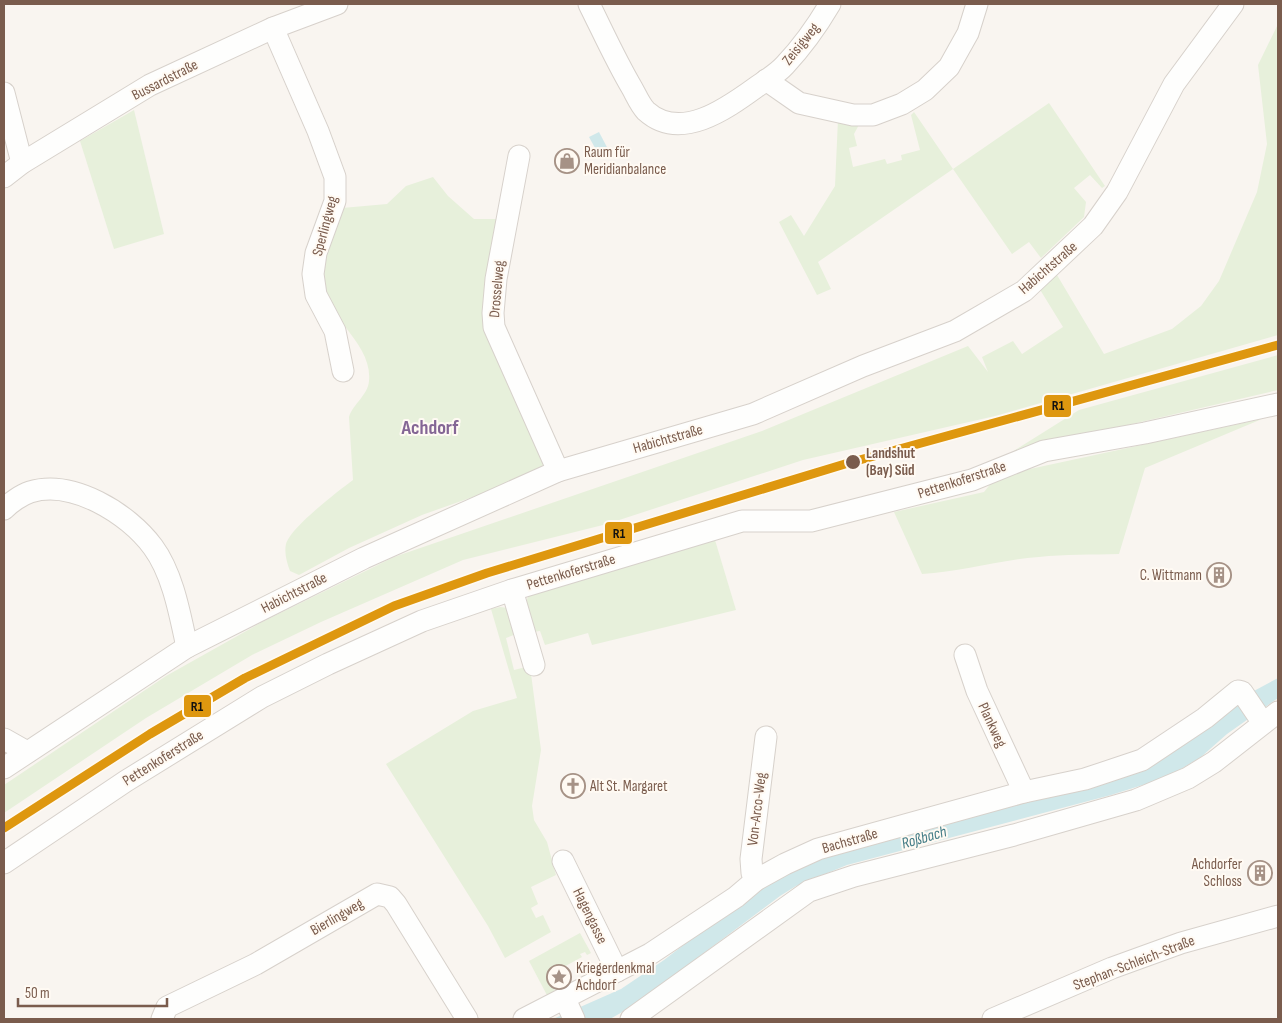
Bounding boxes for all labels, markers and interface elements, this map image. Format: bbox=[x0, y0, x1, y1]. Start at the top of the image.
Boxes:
street label: Zeisigweg bbox=[778, 19, 824, 69]
street label: Bussardstraße bbox=[129, 55, 201, 105]
place label: Raum für Meridianbalance bbox=[584, 143, 666, 179]
shop icon: Raum für Meridianbalance bbox=[554, 148, 580, 174]
street label: Sperlingweg bbox=[308, 194, 342, 258]
street label: Habichtstraße bbox=[1015, 237, 1081, 299]
street label: Drosselweg bbox=[485, 260, 509, 318]
line badge: R1 bbox=[1043, 394, 1072, 418]
text: R1 bbox=[1052, 397, 1065, 414]
district label: Achdorf bbox=[400, 416, 459, 440]
street label: Habichtstraße bbox=[631, 420, 705, 458]
place label: Landshut (Bay) Süd bbox=[866, 444, 915, 480]
marker: Landshut (Bay) Süd bbox=[844, 453, 862, 471]
street label: Pettenkoferstraße bbox=[915, 457, 1009, 503]
line badge: R1 bbox=[604, 521, 633, 545]
text: R1 bbox=[613, 525, 626, 542]
street label: Pettenkoferstraße bbox=[524, 550, 618, 594]
building icon: C. Wittmann bbox=[1206, 562, 1232, 588]
place label: C. Wittmann bbox=[1140, 566, 1202, 585]
street label: Habichtstraße bbox=[258, 568, 330, 618]
line badge: R1 bbox=[183, 694, 212, 718]
text: R1 bbox=[191, 698, 204, 715]
street label: Plankweg bbox=[973, 699, 1011, 751]
street label: Pettenkoferstraße bbox=[119, 726, 207, 790]
street label: Von-Arco-Weg bbox=[743, 771, 771, 847]
church icon: Alt St. Margaret bbox=[560, 773, 586, 799]
place label: Alt St. Margaret bbox=[589, 777, 668, 796]
water label: Roßbach bbox=[899, 822, 949, 853]
street label: Bachstraße bbox=[820, 824, 880, 858]
place label: Achdorfer Schloss bbox=[1191, 855, 1243, 891]
building icon: Achdorfer Schloss bbox=[1247, 860, 1273, 886]
street label: Hagengasse bbox=[568, 885, 612, 947]
street label: Bierlingweg bbox=[307, 894, 367, 940]
street label: Stephan-Schleich-Straße bbox=[1071, 931, 1197, 995]
place label: Kriegerdenkmal Achdorf bbox=[575, 959, 654, 995]
place icon: Kriegerdenkmal Achdorf bbox=[546, 964, 572, 990]
scale bar bbox=[18, 976, 166, 1008]
text: 50 m bbox=[25, 984, 50, 1003]

